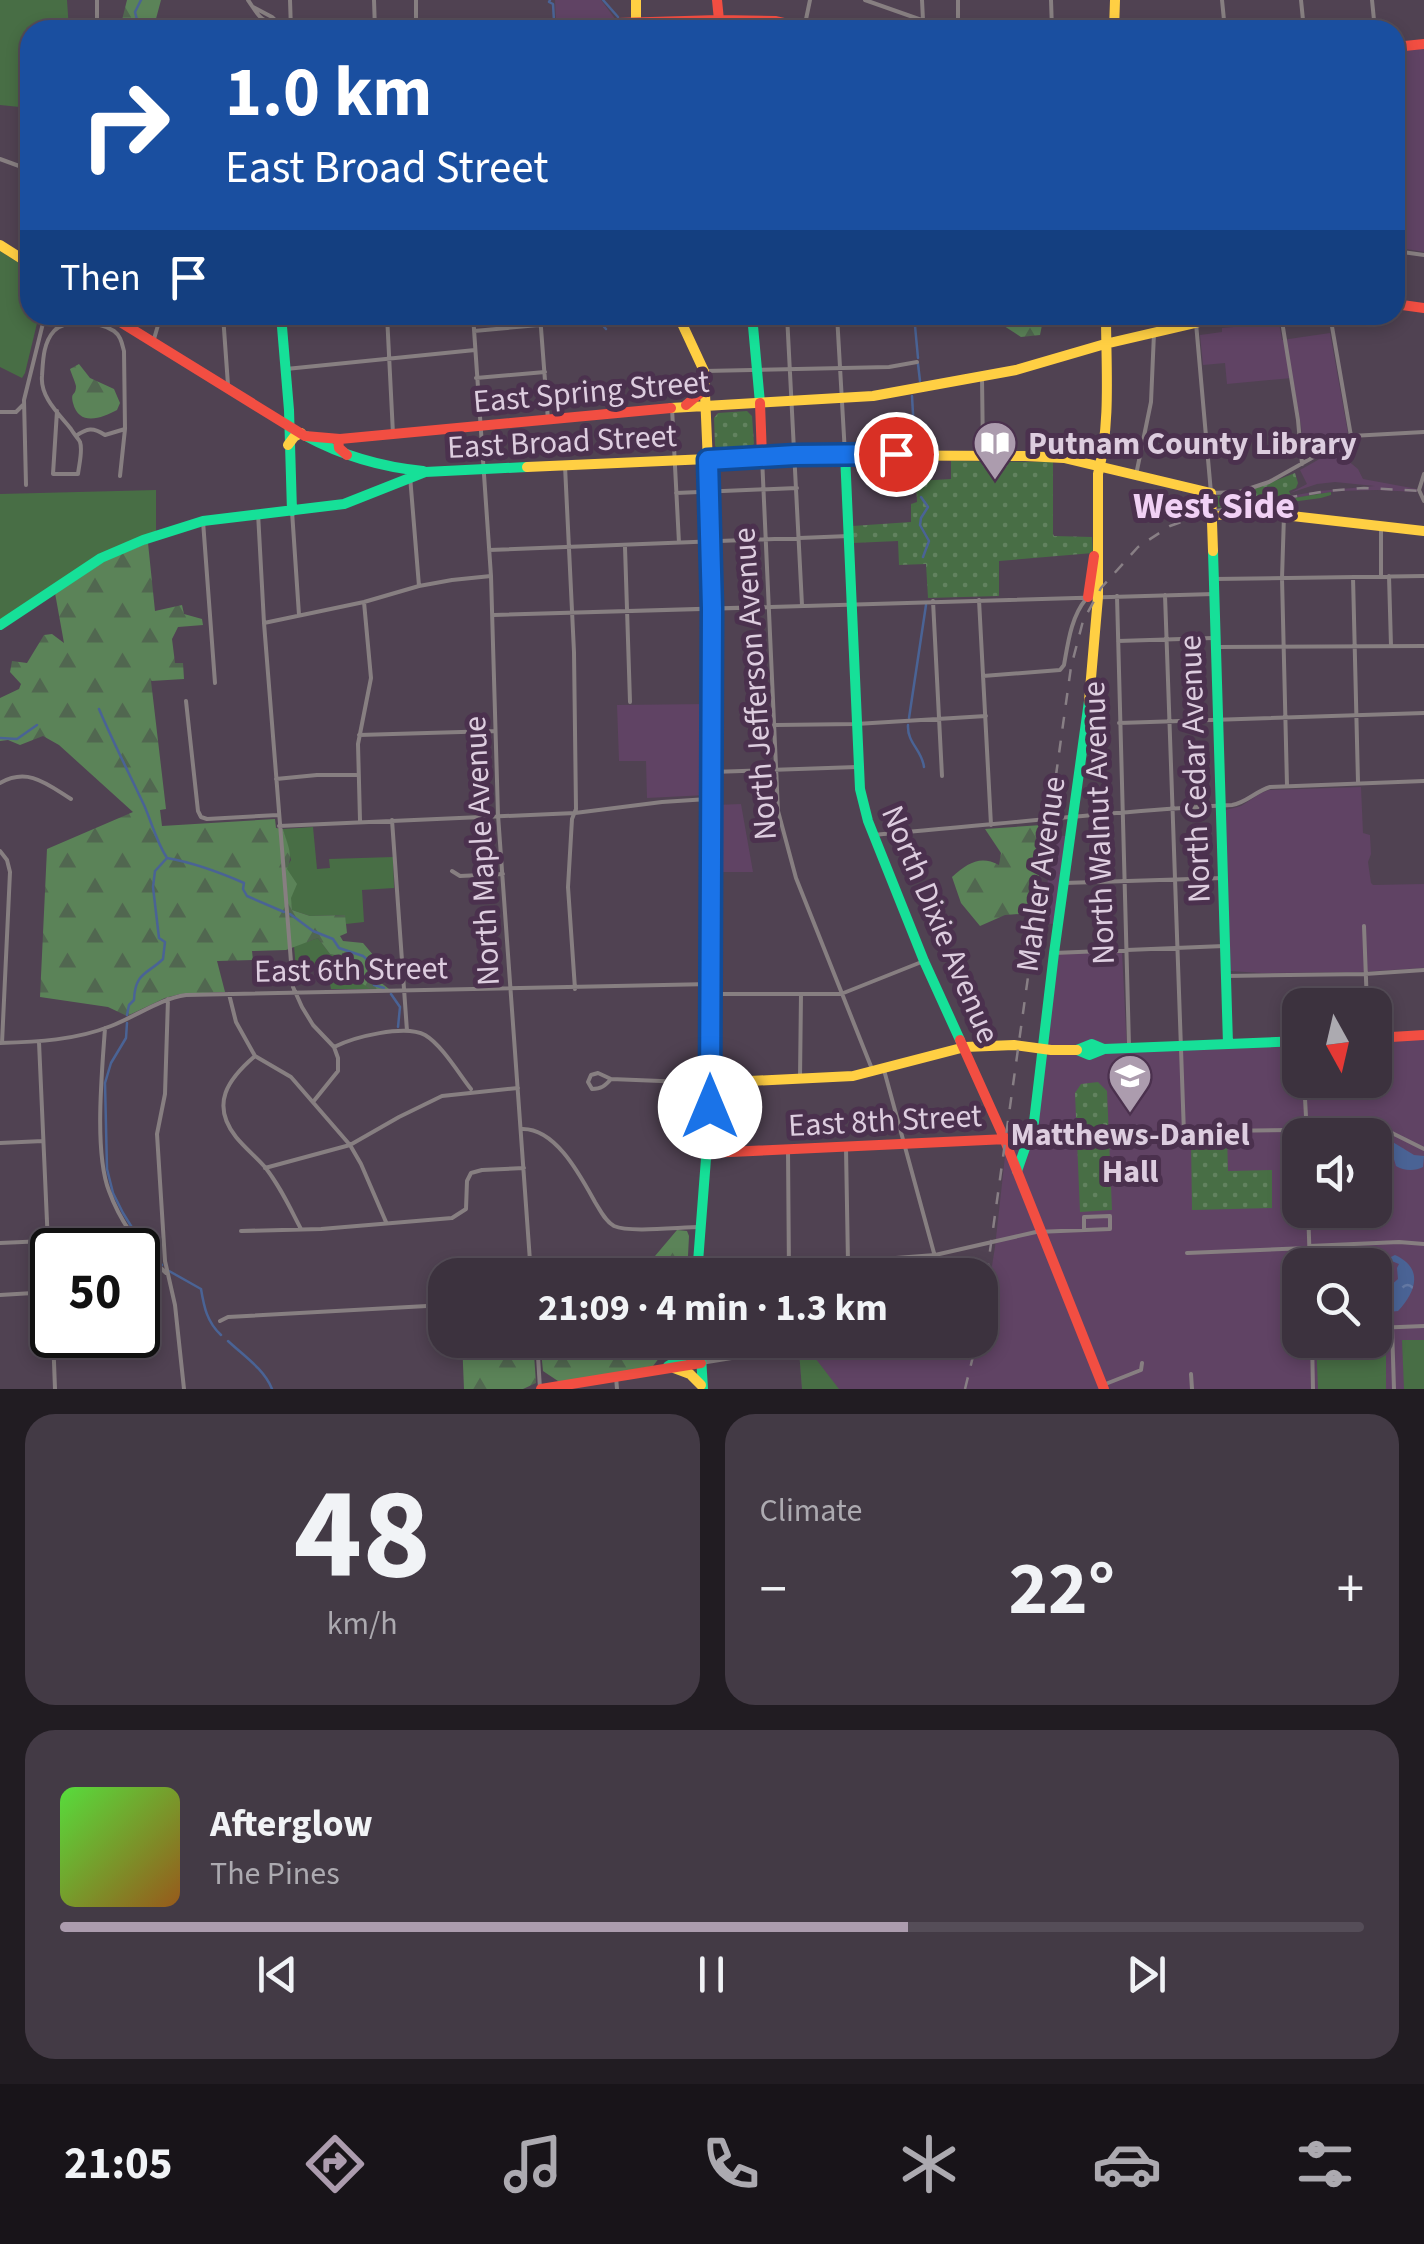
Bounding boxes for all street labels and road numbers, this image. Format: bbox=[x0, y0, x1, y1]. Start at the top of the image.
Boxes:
street label: East Spring Street bbox=[471, 359, 711, 425]
street label: East Broad Street bbox=[446, 413, 678, 471]
street label: North Jefferson Avenue bbox=[721, 526, 789, 842]
street label: North Cedar Avenue bbox=[1167, 634, 1223, 904]
street label: North Walnut Avenue bbox=[1071, 681, 1127, 965]
street label: North Maple Avenue bbox=[452, 715, 512, 987]
street label: Mahler Avenue bbox=[1005, 773, 1077, 975]
street label: North Dixie Avenue bbox=[869, 798, 1011, 1050]
street label: East 6th Street bbox=[254, 945, 448, 995]
street label: East 8th Street bbox=[787, 1093, 983, 1149]

